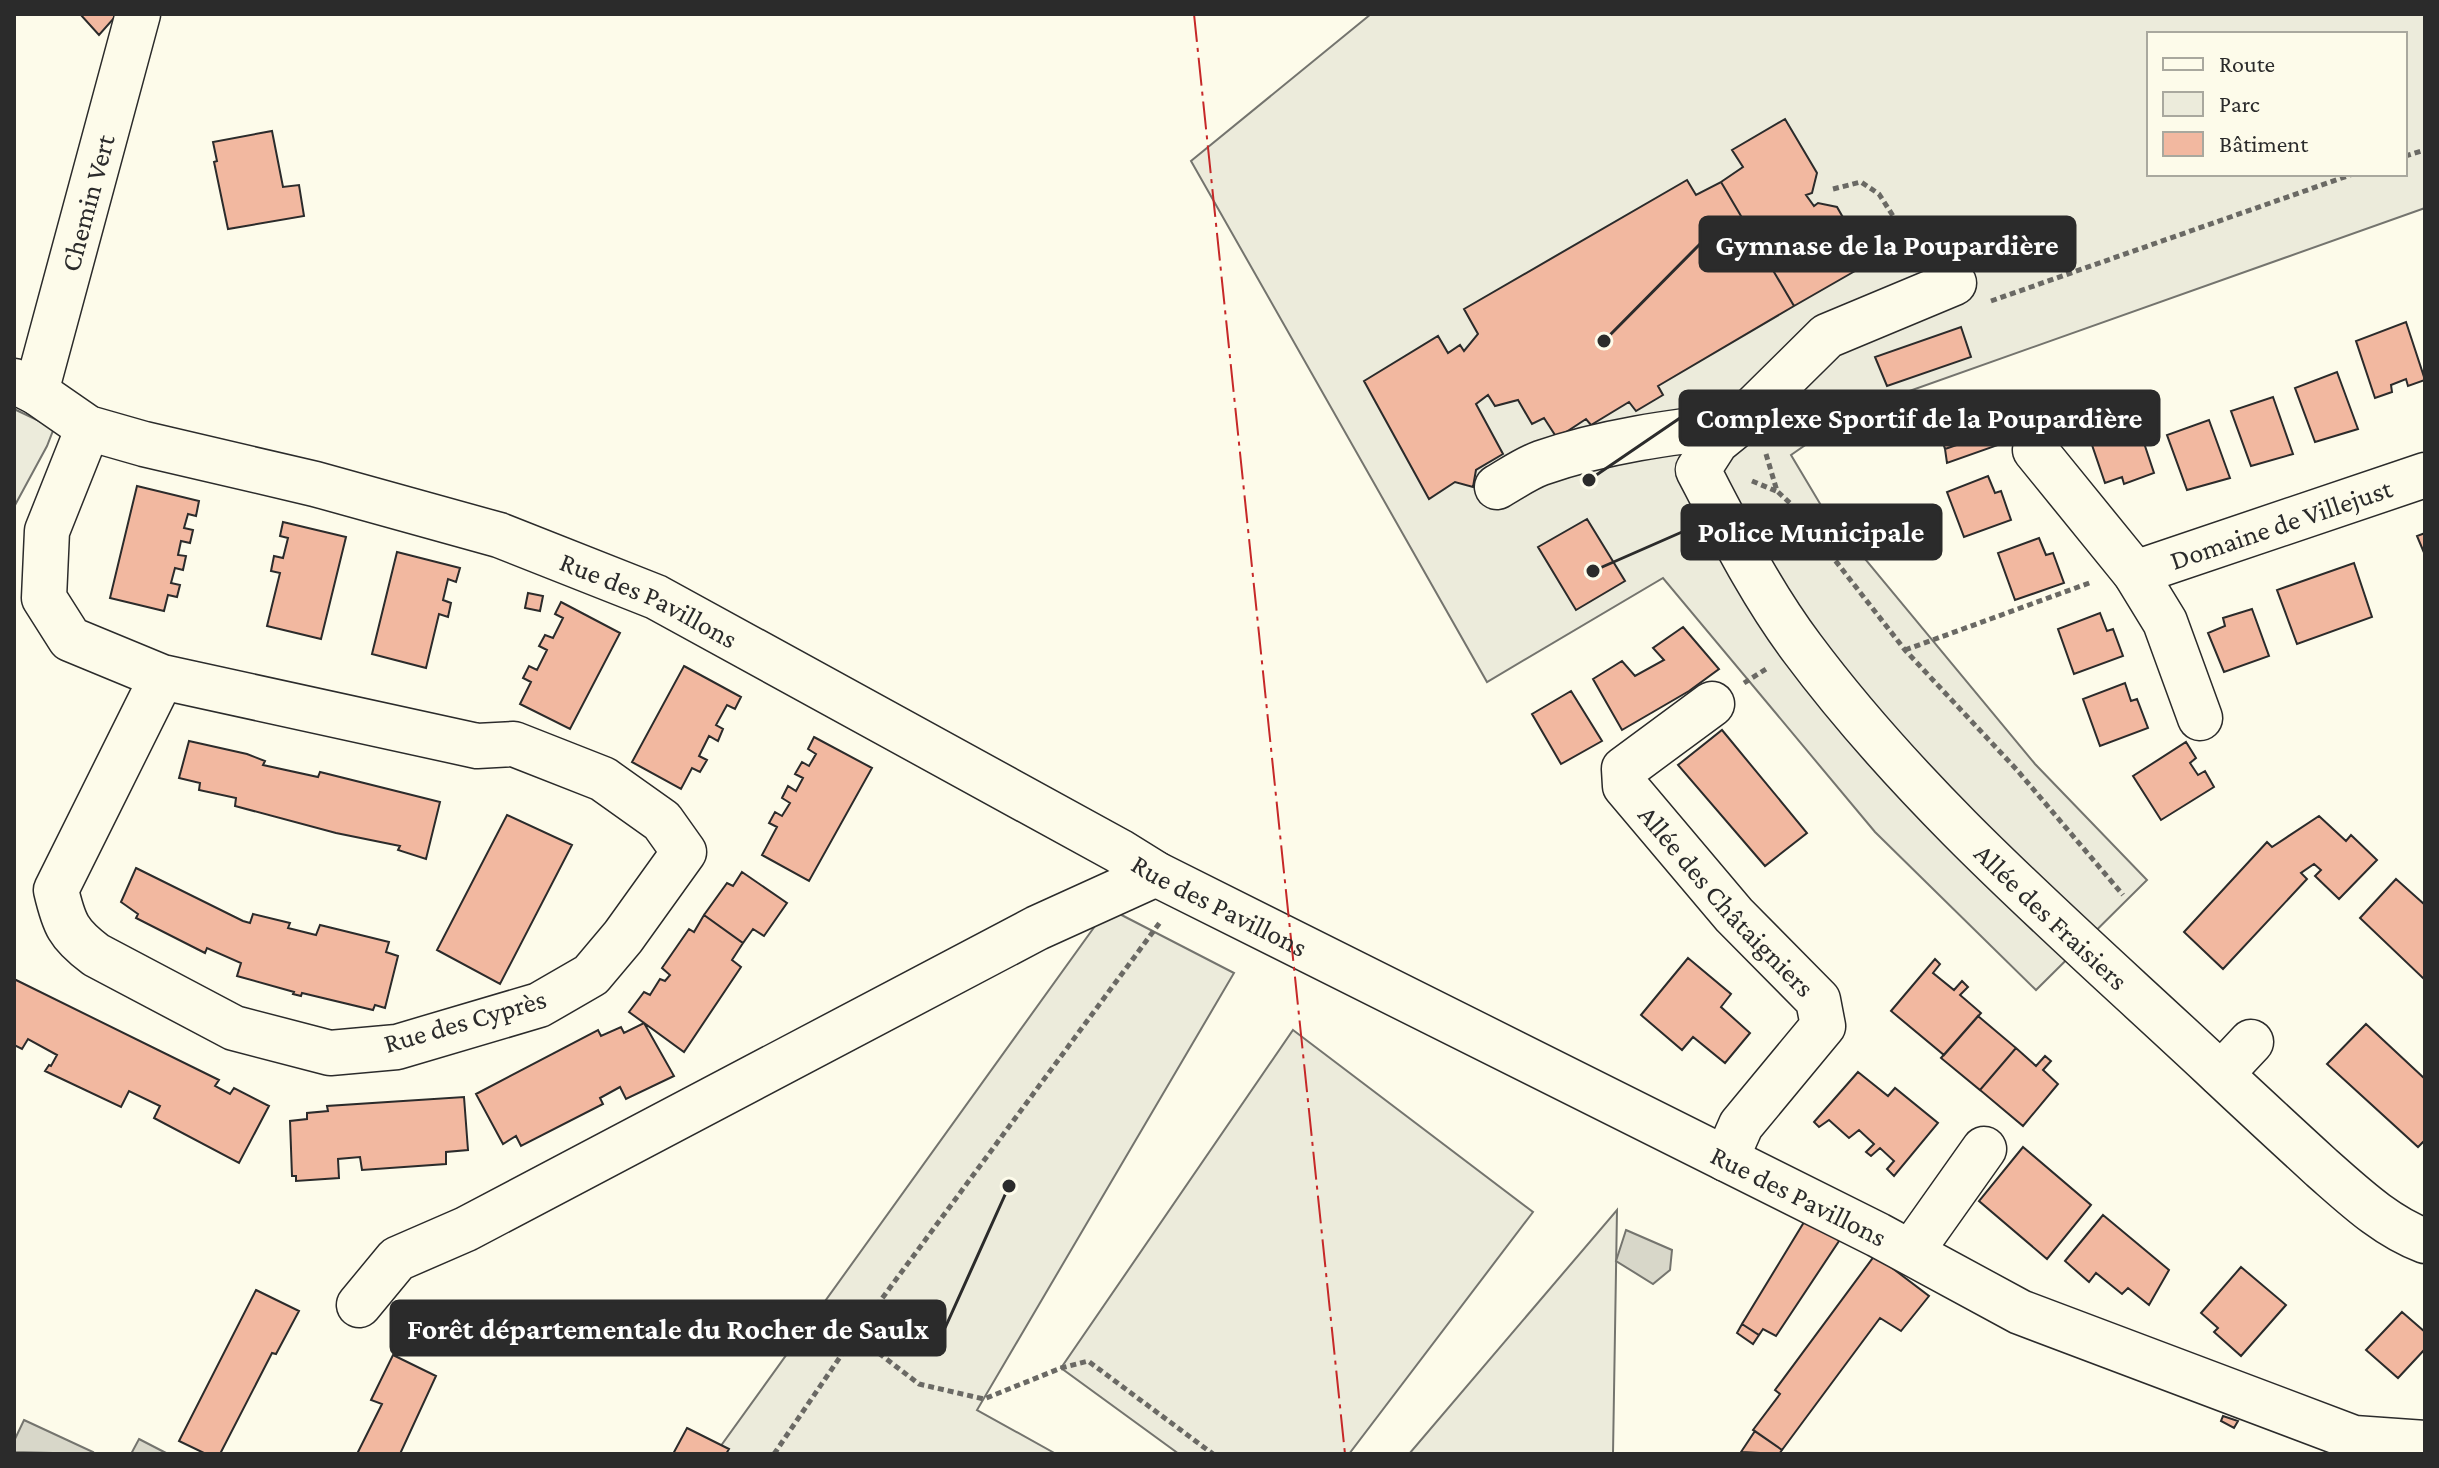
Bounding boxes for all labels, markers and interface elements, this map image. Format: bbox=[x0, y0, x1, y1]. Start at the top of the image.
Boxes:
legend bbox=[2147, 32, 2407, 176]
text: Route bbox=[2219, 50, 2275, 77]
text: Parc bbox=[2219, 90, 2260, 117]
street label: Chemin Vert bbox=[54, 130, 120, 275]
text: Bâtiment bbox=[2219, 130, 2309, 157]
callout: Gymnase de la Poupardière bbox=[1700, 217, 2075, 271]
text: Gymnase de la Poupardière bbox=[1715, 228, 2059, 261]
callout: Complexe Sportif de la Poupardière bbox=[1680, 391, 2159, 445]
text: Complexe Sportif de la Poupardière bbox=[1696, 401, 2142, 434]
street label: Domaine de Villejust bbox=[2166, 472, 2397, 576]
callout: Police Municipale bbox=[1682, 505, 1941, 559]
text: Police Municipale bbox=[1697, 515, 1925, 548]
street label: Rue des Pavillons bbox=[556, 545, 743, 654]
street label: Allée des Châtaigniers bbox=[1633, 799, 1821, 1003]
street label: Allée des Fraisiers bbox=[1969, 837, 2134, 996]
street label: Rue des Pavillons bbox=[1126, 847, 1312, 963]
street label: Rue des Cyprès bbox=[380, 983, 550, 1059]
street label: Rue des Pavillons bbox=[1706, 1139, 1892, 1252]
callout: Forêt départementale du Rocher de Saulx bbox=[391, 1301, 945, 1355]
text: Forêt départementale du Rocher de Saulx bbox=[407, 1312, 930, 1345]

